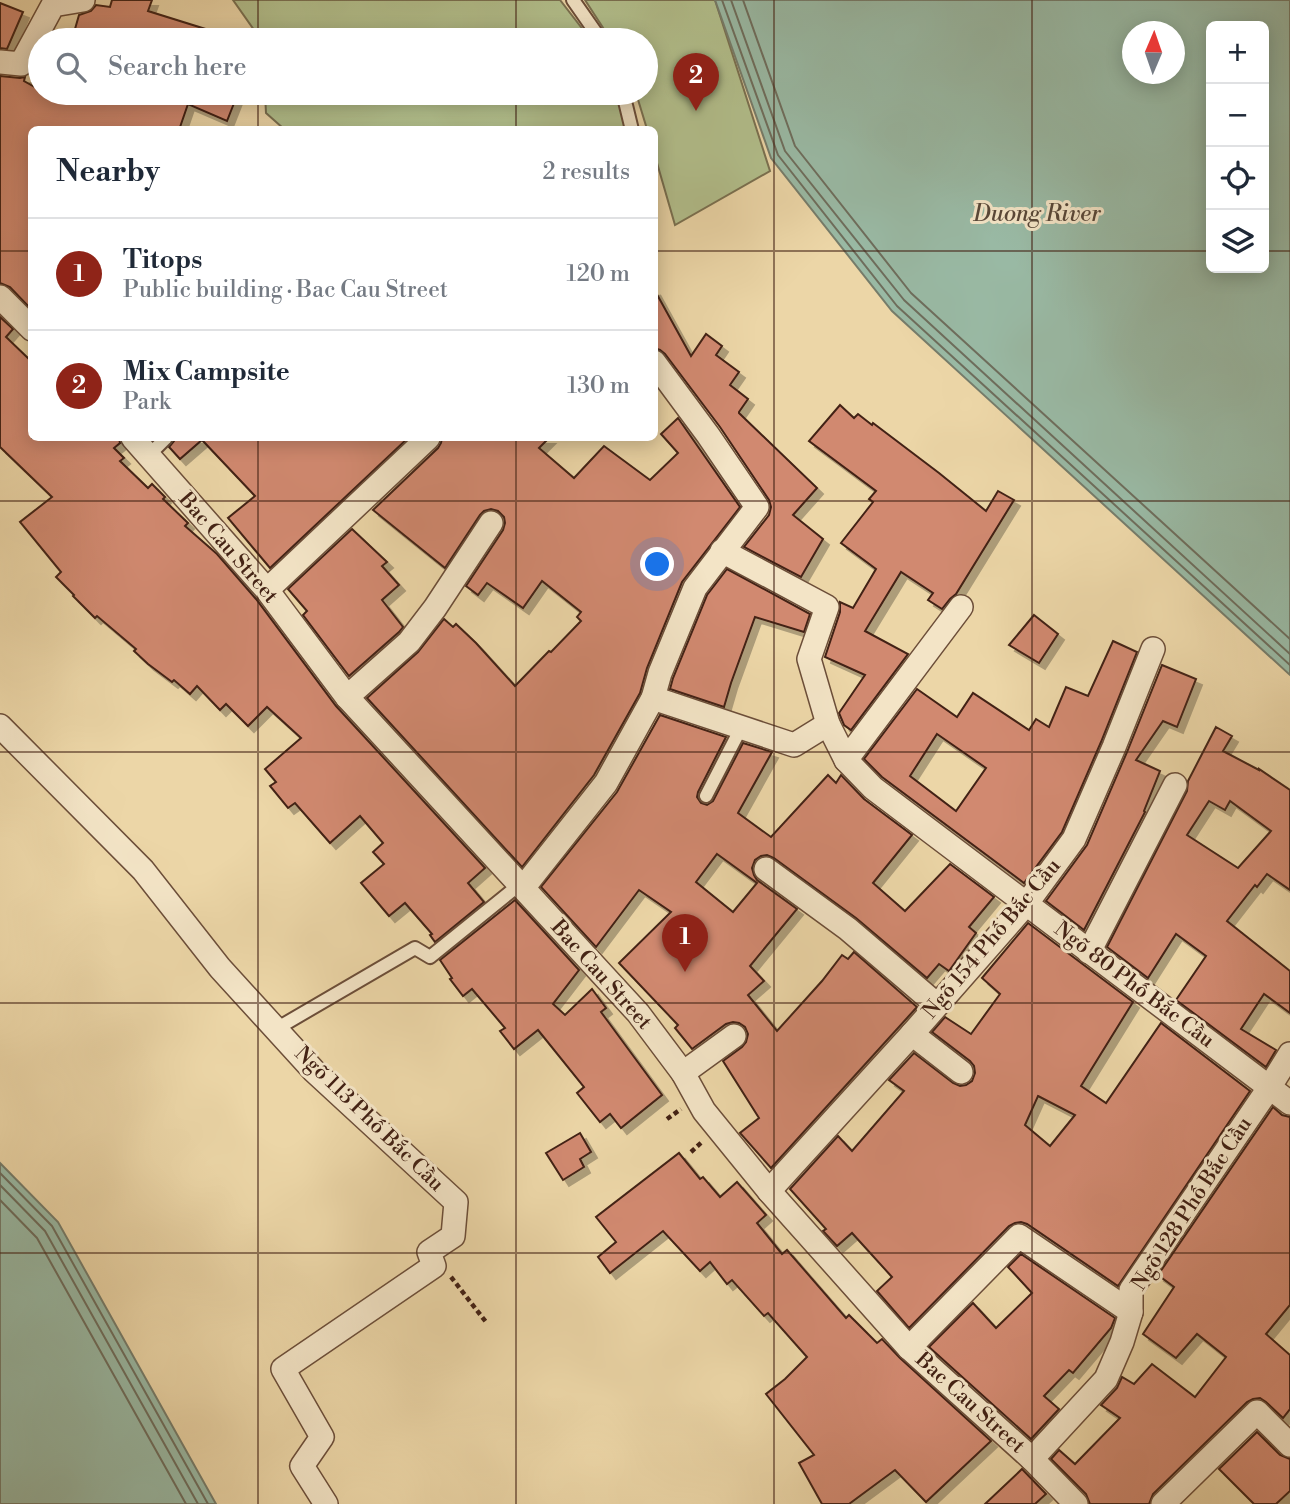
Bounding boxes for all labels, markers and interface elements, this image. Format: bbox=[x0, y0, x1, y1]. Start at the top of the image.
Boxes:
north arrow bbox=[1122, 21, 1185, 84]
map controls bbox=[1206, 21, 1269, 273]
button: + bbox=[1206, 21, 1269, 84]
search box bbox=[28, 28, 658, 105]
icon: search bbox=[52, 48, 90, 86]
text: Search here bbox=[108, 51, 247, 83]
pin: 2 bbox=[673, 53, 719, 111]
button: − bbox=[1206, 84, 1269, 147]
button: locate bbox=[1206, 147, 1269, 210]
text: Nearby bbox=[56, 153, 160, 191]
text: 2 results bbox=[543, 158, 630, 186]
water label: Duong River bbox=[972, 200, 1102, 228]
button: layers bbox=[1206, 210, 1269, 273]
text: Titops bbox=[123, 244, 203, 276]
text: 1 bbox=[73, 260, 85, 288]
text: 120 m bbox=[566, 260, 630, 288]
text: Public building · Bac Cau Street bbox=[123, 276, 448, 304]
text: Mix Campsite bbox=[123, 356, 290, 388]
text: 2 bbox=[72, 372, 86, 400]
text: 130 m bbox=[567, 372, 630, 400]
text: Park bbox=[123, 388, 171, 416]
street label: Bac Cau Street bbox=[172, 486, 284, 609]
your location bbox=[640, 547, 674, 581]
street label: Ngõ 154 Phố Bắc Cầu bbox=[917, 854, 1067, 1024]
street label: Bac Cau Street bbox=[544, 914, 657, 1036]
pin: 1 bbox=[662, 914, 708, 972]
street label: Ngõ 80 Phố Bắc Cầu bbox=[1049, 916, 1219, 1054]
street label: Ngõ 113 Phố Bắc Cầu bbox=[289, 1041, 449, 1197]
street label: Ngõ 128 Phố Bắc Cầu bbox=[1126, 1112, 1258, 1296]
street label: Bac Cau Street bbox=[909, 1346, 1031, 1459]

